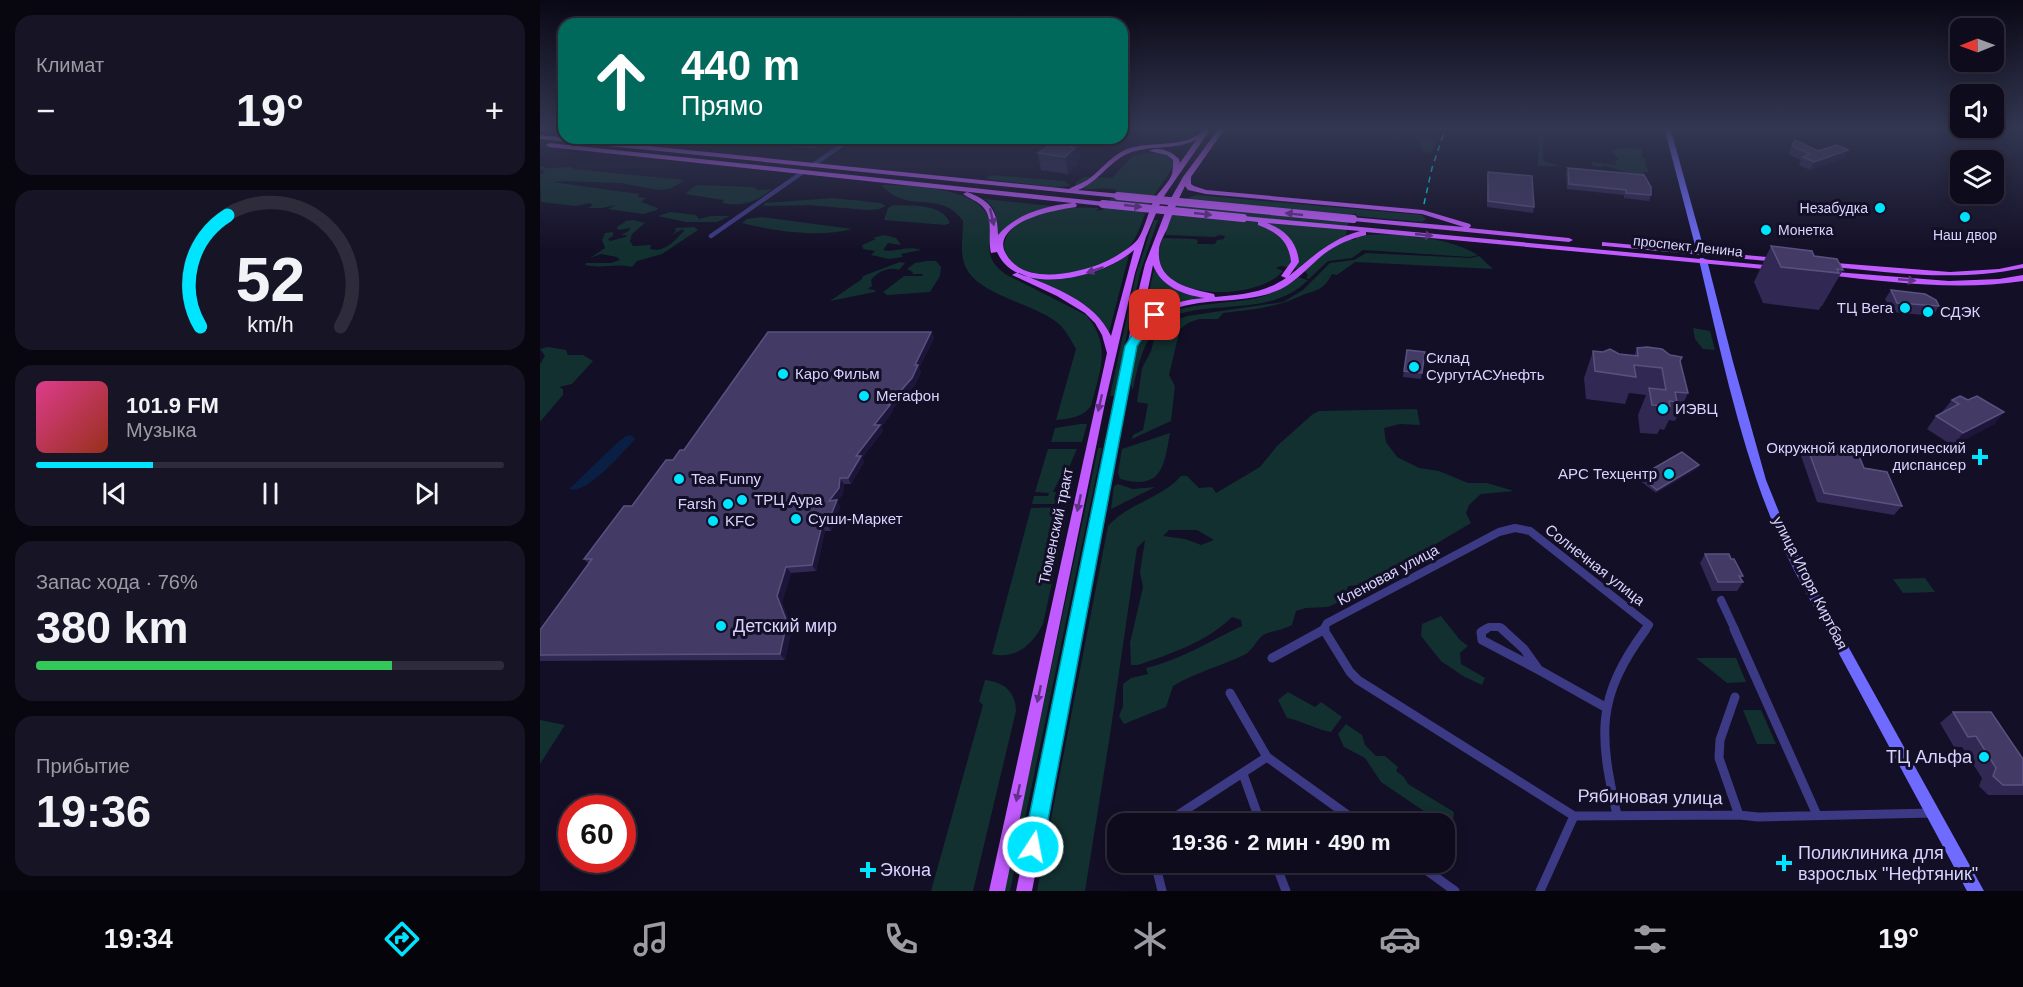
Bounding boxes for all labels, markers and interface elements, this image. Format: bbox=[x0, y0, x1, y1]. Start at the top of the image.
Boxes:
north arrow bbox=[1950, 18, 2004, 72]
map controls bbox=[1950, 18, 2004, 204]
icon: ahead bbox=[582, 42, 660, 120]
text: 440 m bbox=[681, 42, 800, 89]
text: Климат bbox=[36, 54, 104, 76]
button: sound bbox=[1950, 84, 2004, 138]
text: 19° bbox=[236, 85, 304, 136]
text: Прямо bbox=[681, 91, 763, 121]
text: − bbox=[36, 92, 55, 129]
text: + bbox=[485, 92, 504, 129]
button: layers bbox=[1950, 150, 2004, 204]
place label: Незабудка bbox=[1800, 200, 1868, 216]
marker: Незабудка bbox=[1873, 201, 1887, 215]
one-way arrow bbox=[1123, 202, 1142, 211]
one-way arrow bbox=[988, 208, 997, 227]
one-way arrow bbox=[1193, 209, 1212, 218]
one-way arrow bbox=[1285, 209, 1304, 219]
marker: Наш двор bbox=[1958, 210, 1972, 224]
place label: Монетка bbox=[1778, 222, 1834, 238]
marker: Монетка bbox=[1759, 223, 1773, 237]
place label: Наш двор bbox=[1933, 227, 1997, 243]
one-way arrow bbox=[1415, 230, 1434, 240]
street label: проспект Ленина bbox=[1632, 232, 1744, 260]
text: 52 bbox=[235, 245, 305, 314]
one-way arrow bbox=[1086, 266, 1104, 275]
one-way arrow bbox=[1898, 276, 1917, 285]
pin bbox=[1129, 289, 1180, 340]
icon: arrive bbox=[1138, 298, 1171, 331]
place label: ТЦ Вега bbox=[1837, 299, 1894, 316]
marker: ТЦ Вега bbox=[1898, 301, 1912, 315]
place label: СДЭК bbox=[1940, 303, 1980, 320]
marker: СДЭК bbox=[1921, 305, 1935, 319]
text: km/h bbox=[247, 314, 293, 338]
place label: Склад СургутАСУнефть bbox=[1426, 349, 1545, 383]
marker: Склад СургутАСУнефть bbox=[1407, 360, 1421, 374]
place label: Каро Фильм bbox=[795, 365, 880, 382]
marker: Каро Фильм bbox=[776, 367, 790, 381]
place label: Мегафон bbox=[876, 387, 939, 404]
marker: Мегафон bbox=[857, 389, 871, 403]
text: 101.9 FM bbox=[126, 393, 219, 418]
one-way arrow bbox=[1095, 394, 1105, 413]
place label: ИЭВЦ bbox=[1675, 400, 1718, 417]
marker: ИЭВЦ bbox=[1656, 402, 1670, 416]
text: Музыка bbox=[126, 419, 197, 441]
place label: Окружной кардиологический диспансер bbox=[1766, 439, 1966, 473]
marker: Окружной кардиологический диспансер bbox=[1971, 448, 1989, 466]
place label: АРС Техцентр bbox=[1558, 465, 1657, 482]
street label: Тюменский тракт bbox=[1035, 466, 1076, 586]
marker: АРС Техцентр bbox=[1662, 467, 1676, 481]
place label: Tea Funny bbox=[691, 470, 762, 487]
marker: Tea Funny bbox=[672, 472, 686, 486]
icon: previous bbox=[98, 477, 131, 510]
icon: pause bbox=[254, 477, 287, 510]
icon: next bbox=[410, 477, 443, 510]
place label: ТРЦ Аура bbox=[754, 491, 823, 508]
marker: ТРЦ Аура bbox=[735, 493, 749, 507]
one-way arrow bbox=[1074, 494, 1083, 513]
place label: Farsh bbox=[678, 495, 716, 512]
marker: Farsh bbox=[721, 497, 735, 511]
place label: Суши-Маркет bbox=[808, 510, 903, 527]
place label: KFC bbox=[725, 512, 755, 529]
marker: Суши-Маркет bbox=[789, 512, 803, 526]
street label: улица Игоря Киртбая bbox=[1770, 513, 1851, 652]
marker: KFC bbox=[706, 514, 720, 528]
street label: Солнечная улица bbox=[1542, 520, 1649, 609]
street label: Кленовая улица bbox=[1334, 540, 1442, 608]
text: Запас хода · 76% bbox=[36, 571, 198, 593]
text: 380 km bbox=[36, 602, 189, 653]
place label: Детский мир bbox=[733, 616, 837, 636]
marker: Детский мир bbox=[714, 619, 728, 633]
one-way arrow bbox=[1034, 685, 1043, 704]
place label: ТЦ Альфа bbox=[1886, 747, 1973, 767]
marker: ТЦ Альфа bbox=[1977, 750, 1991, 764]
text: Прибытие bbox=[36, 755, 130, 777]
one-way arrow bbox=[1013, 784, 1022, 803]
text: 19:36 bbox=[36, 786, 151, 837]
street label: Рябиновая улица bbox=[1577, 786, 1724, 808]
speed limit sign: 60 bbox=[558, 795, 636, 873]
position arrow bbox=[1001, 815, 1065, 879]
text: 19:36 · 2 мин · 490 m bbox=[1171, 830, 1391, 855]
place label: Поликлиника для взрослых "Нефтяник" bbox=[1798, 843, 1978, 884]
marker: Поликлиника для взрослых "Нефтяник" bbox=[1775, 854, 1793, 872]
place label: Экона bbox=[880, 860, 932, 880]
marker: Экона bbox=[861, 863, 875, 877]
icon: directions bbox=[381, 918, 423, 960]
icon: music bbox=[630, 918, 672, 960]
icon: phone bbox=[880, 918, 922, 960]
icon: climate bbox=[1129, 918, 1171, 960]
icon: car bbox=[1379, 918, 1421, 960]
icon: filters bbox=[1629, 918, 1671, 960]
text: 19:34 bbox=[104, 924, 173, 954]
text: 19° bbox=[1878, 924, 1919, 954]

